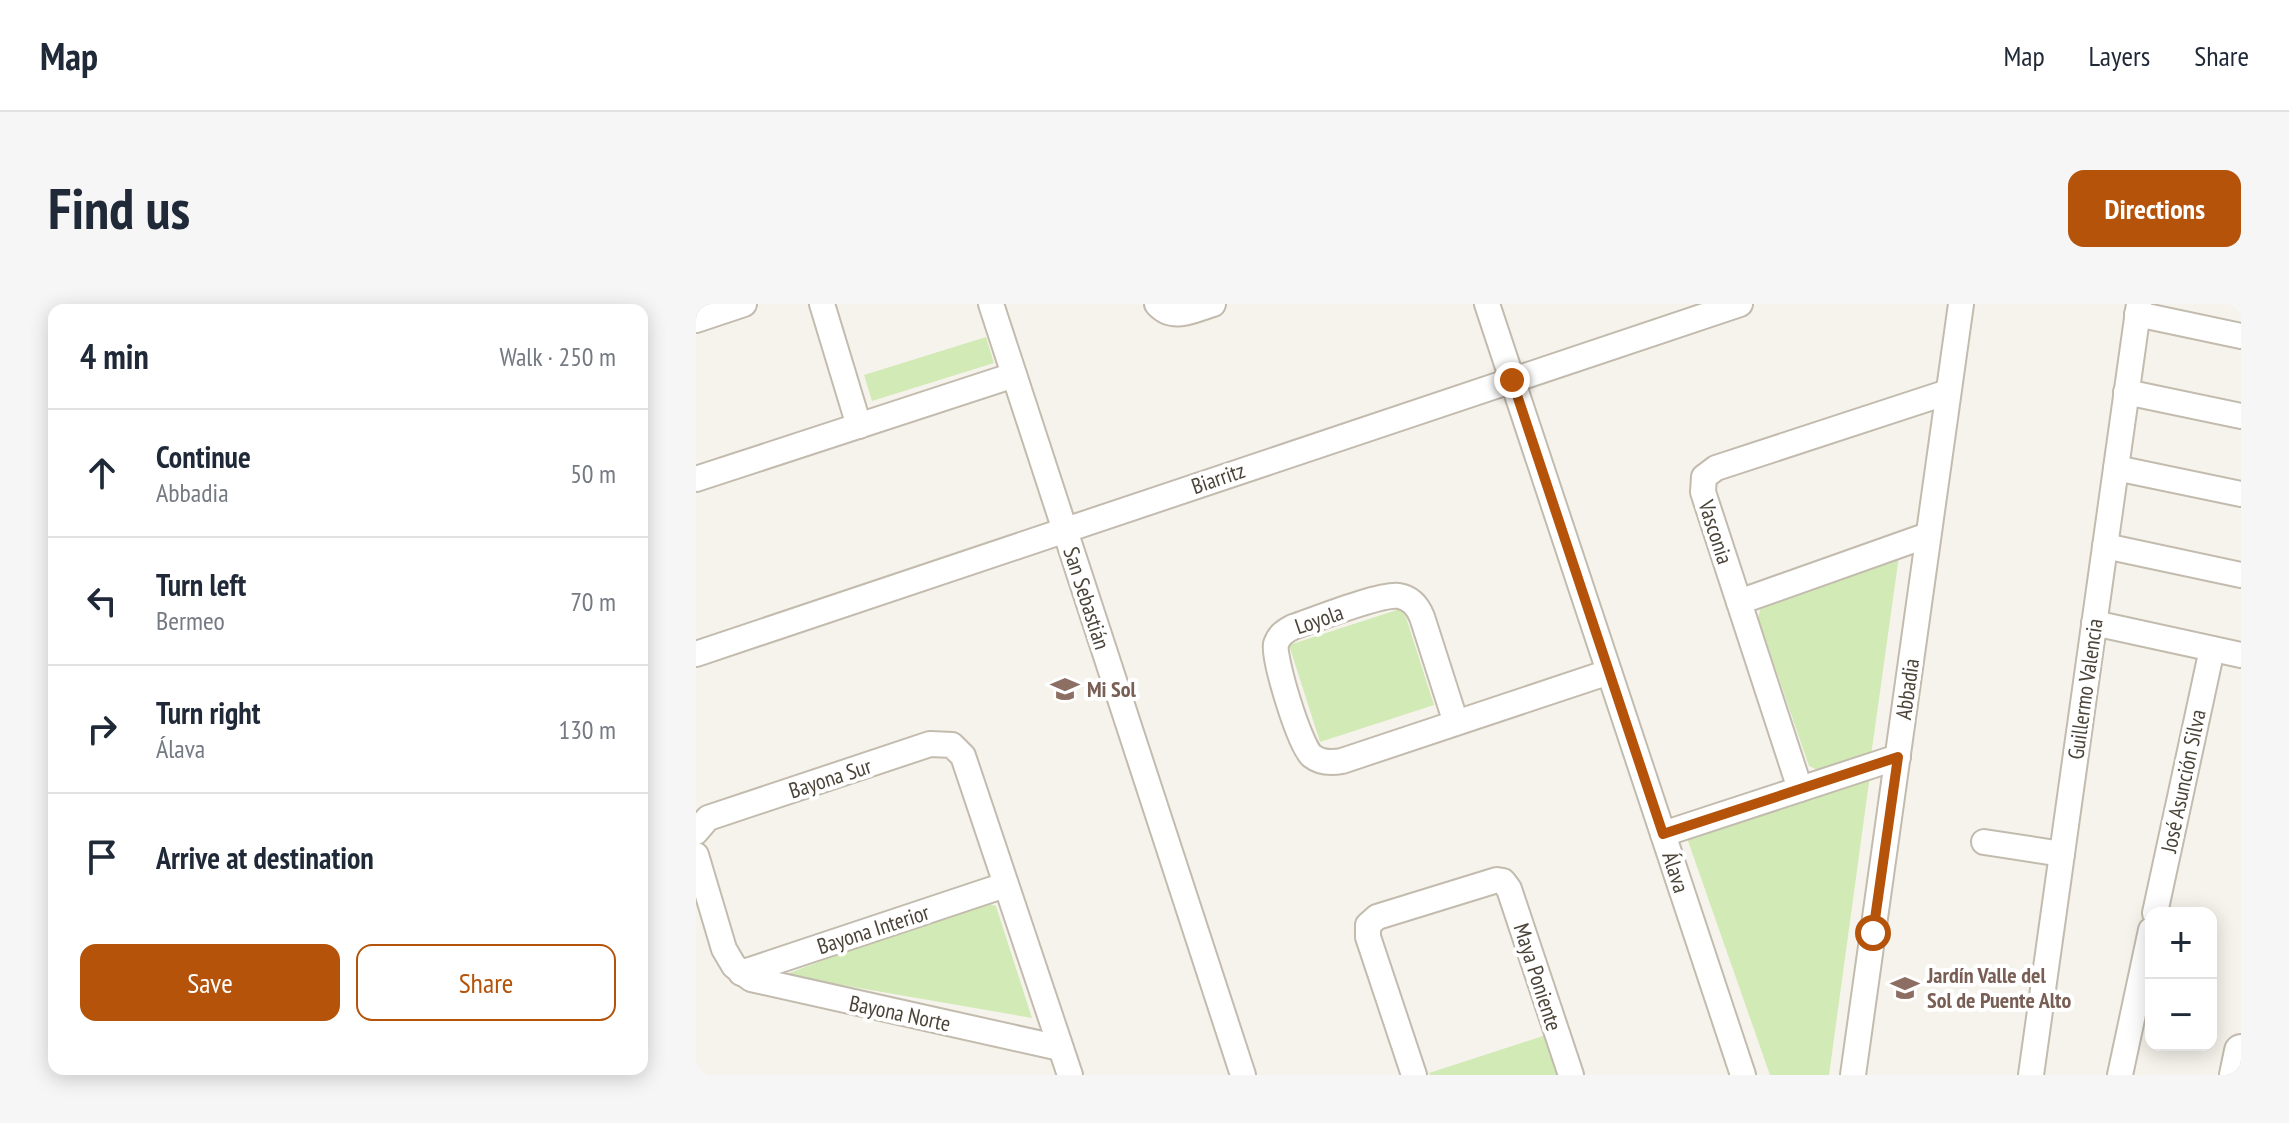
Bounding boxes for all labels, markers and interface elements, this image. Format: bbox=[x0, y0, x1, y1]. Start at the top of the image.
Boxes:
text: Map bbox=[40, 31, 98, 80]
text: Map bbox=[2003, 37, 2045, 74]
text: Layers bbox=[2089, 37, 2150, 74]
text: Share bbox=[2194, 37, 2249, 74]
button: Directions bbox=[2068, 170, 2241, 247]
text: Find us bbox=[48, 172, 190, 244]
text: 4 min bbox=[80, 334, 149, 378]
text: Walk · 250 m bbox=[499, 340, 616, 373]
route end bbox=[1494, 362, 1530, 398]
text: Continue bbox=[156, 437, 251, 476]
icon: ahead bbox=[80, 451, 124, 495]
street label: Biarritz bbox=[1188, 456, 1249, 500]
text: 50 m bbox=[570, 457, 616, 490]
text: Abbadia bbox=[156, 476, 229, 509]
street label: Vasconia bbox=[1692, 495, 1739, 568]
street label: San Sebastián bbox=[1057, 543, 1117, 653]
text: Turn left bbox=[156, 565, 246, 604]
icon: left bbox=[80, 579, 124, 623]
text: 70 m bbox=[570, 585, 616, 618]
street label: Loyola bbox=[1291, 598, 1347, 640]
text: Bermeo bbox=[156, 604, 225, 637]
street label: Guillermo Valencia bbox=[2061, 617, 2109, 761]
street label: Abbadia bbox=[1889, 657, 1925, 721]
school or university icon: Mi Sol bbox=[1050, 674, 1080, 704]
place label: Mi Sol bbox=[1087, 675, 1137, 703]
text: Turn right bbox=[156, 693, 260, 732]
icon: right bbox=[80, 707, 124, 751]
street label: José Asunción Silva bbox=[2154, 707, 2212, 856]
text: 130 m bbox=[558, 713, 616, 746]
text: Álava bbox=[156, 732, 205, 765]
street label: Bayona Sur bbox=[785, 752, 875, 804]
icon: arrive bbox=[80, 835, 124, 879]
text: Arrive at destination bbox=[156, 838, 374, 877]
street label: Álava bbox=[1656, 848, 1696, 896]
street label: Bayona Interior bbox=[813, 898, 933, 960]
map controls bbox=[2145, 907, 2217, 1051]
button: + bbox=[2145, 907, 2217, 979]
route start bbox=[1855, 915, 1891, 951]
street label: Maya Poniente bbox=[1507, 920, 1569, 1034]
button: Save bbox=[80, 944, 340, 1021]
button: Share bbox=[356, 944, 616, 1021]
place label: Jardín Valle del Sol de Puente Alto bbox=[1926, 961, 2071, 1014]
school or university icon: Jardín Valle del Sol de Puente Alto bbox=[1890, 973, 1920, 1003]
button: − bbox=[2145, 979, 2217, 1051]
street label: Bayona Norte bbox=[847, 989, 953, 1037]

